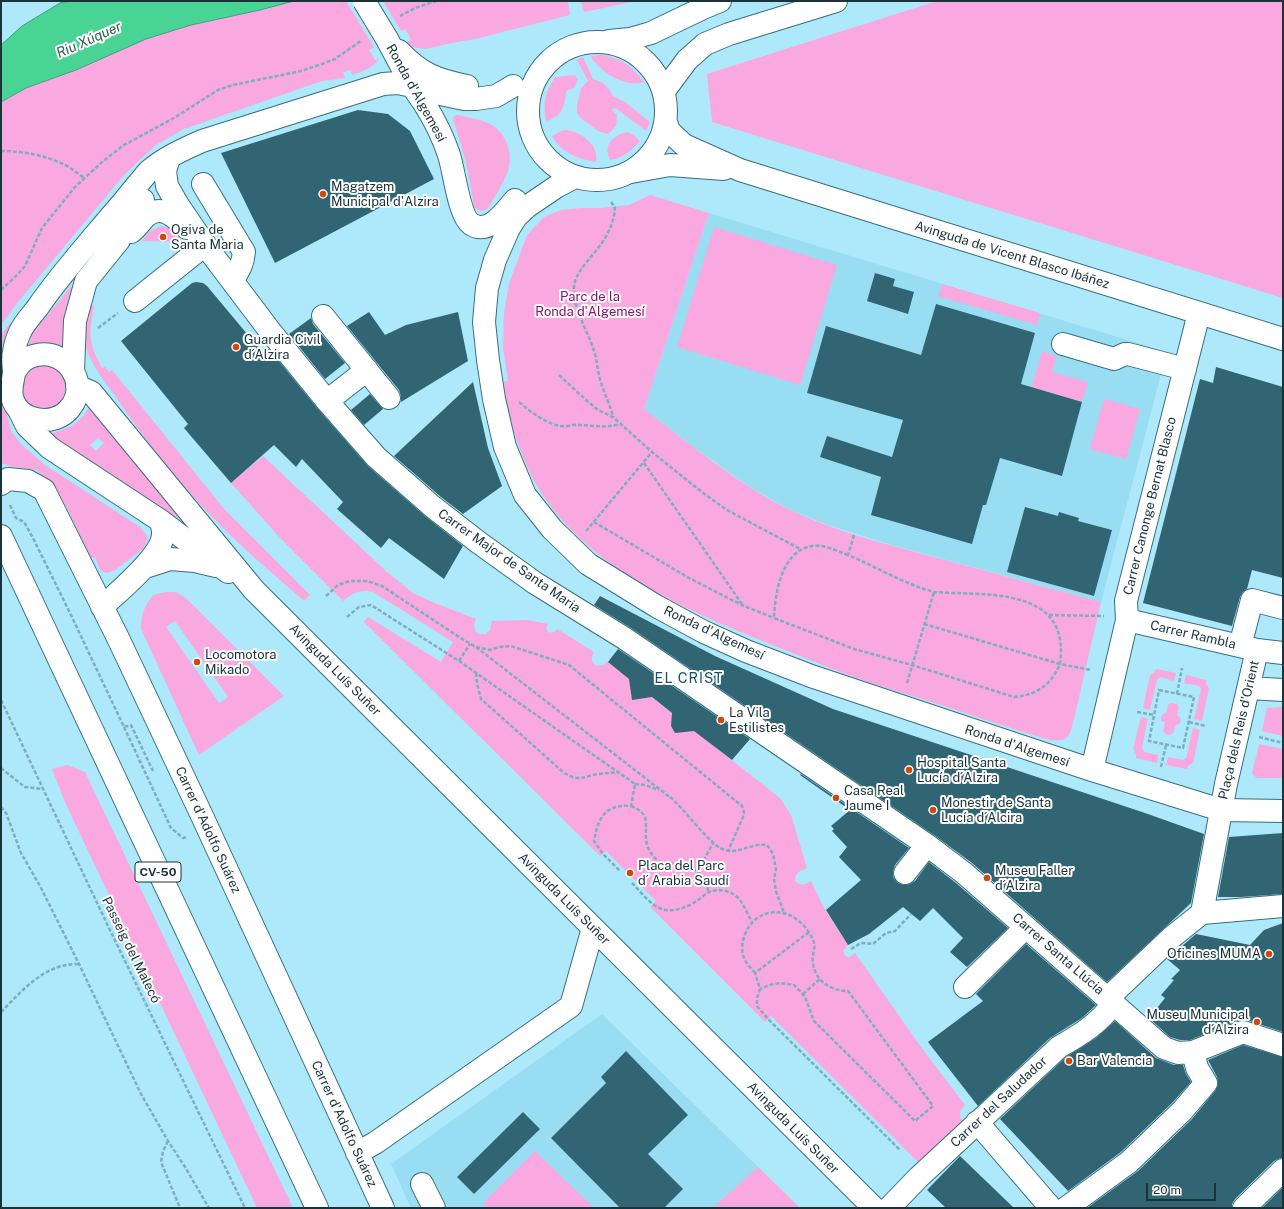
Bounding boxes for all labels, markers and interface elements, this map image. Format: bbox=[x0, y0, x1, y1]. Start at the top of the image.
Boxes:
water label: Riu Xúquer bbox=[54, 18, 124, 62]
street label: Ronda d'Algemesí bbox=[383, 41, 449, 145]
place label: Magatzem Municipal d'Alzira bbox=[331, 179, 439, 210]
marker: Magatzem Municipal d'Alzira bbox=[318, 189, 328, 199]
street label: Avinguda de Vicent Blasco Ibáñez bbox=[913, 218, 1111, 292]
place label: Ogiva de Santa Maria bbox=[171, 222, 244, 253]
marker: Ogiva de Santa Maria bbox=[158, 232, 168, 242]
park label: Parc de la Ronda d'Algemesí bbox=[535, 289, 645, 320]
place label: Guardia Civil d´Alzira bbox=[244, 332, 321, 363]
marker: Guardia Civil d´Alzira bbox=[231, 342, 241, 352]
street label: Carrer Canonge Bernat Blasco bbox=[1120, 415, 1180, 597]
street label: Carrer Major de Santa Maria bbox=[435, 506, 583, 616]
street label: Ronda d'Algemesí bbox=[661, 603, 767, 663]
street label: Carrer Rambla bbox=[1149, 618, 1237, 652]
street label: Avinguda Luís Suñer bbox=[286, 621, 384, 719]
place label: Locomotora Mikado bbox=[205, 647, 277, 678]
marker: Locomotora Mikado bbox=[192, 657, 202, 667]
street label: Plaça dels Reis d'Orient bbox=[1215, 659, 1263, 801]
district label: EL CRIST bbox=[655, 671, 723, 687]
place label: La Vila Estilistes bbox=[729, 705, 784, 736]
marker: La Vila Estilistes bbox=[716, 715, 726, 725]
street label: Ronda d'Algemesí bbox=[963, 722, 1071, 770]
place label: Hospital Santa Lucía d´Alzira bbox=[917, 755, 1006, 786]
street label: Carrer d'Adolfo Suárez bbox=[172, 764, 244, 896]
marker: Hospital Santa Lucía d´Alzira bbox=[904, 765, 914, 775]
place label: Casa Real Jaume I bbox=[844, 783, 904, 814]
marker: Casa Real Jaume I bbox=[831, 793, 841, 803]
place label: Monestir de Santa Lucía d´Alcira bbox=[941, 795, 1051, 826]
marker: Monestir de Santa Lucía d´Alcira bbox=[928, 805, 938, 815]
street label: Avinguda Luís Suñer bbox=[515, 850, 613, 948]
place label: Placa del Parc d´ Arabia Saudí bbox=[638, 858, 729, 889]
road number: CV-50 bbox=[135, 862, 181, 882]
place label: Museu Faller d´Alzira bbox=[995, 863, 1073, 894]
marker: Placa del Parc d´ Arabia Saudí bbox=[625, 868, 635, 878]
marker: Museu Faller d´Alzira bbox=[982, 873, 992, 883]
street label: Passeig del Malecó bbox=[98, 894, 164, 1006]
street label: Carrer Santa Llúcia bbox=[1009, 910, 1107, 998]
place label: Oficines MUMA bbox=[1167, 946, 1261, 962]
marker: Oficines MUMA bbox=[1264, 949, 1274, 959]
place label: Museu Municipal d´Alzira bbox=[1146, 1007, 1249, 1038]
marker: Museu Municipal d´Alzira bbox=[1252, 1017, 1262, 1027]
street label: Carrer del Saludador bbox=[948, 1053, 1050, 1151]
place label: Bar Valencia bbox=[1077, 1053, 1152, 1069]
marker: Bar Valencia bbox=[1064, 1056, 1074, 1066]
street label: Carrer d'Adolfo Suárez bbox=[308, 1058, 380, 1190]
street label: Avinguda Luís Suñer bbox=[744, 1079, 842, 1177]
scale bar bbox=[1148, 1175, 1218, 1201]
text: 20 m bbox=[1153, 1183, 1181, 1197]

